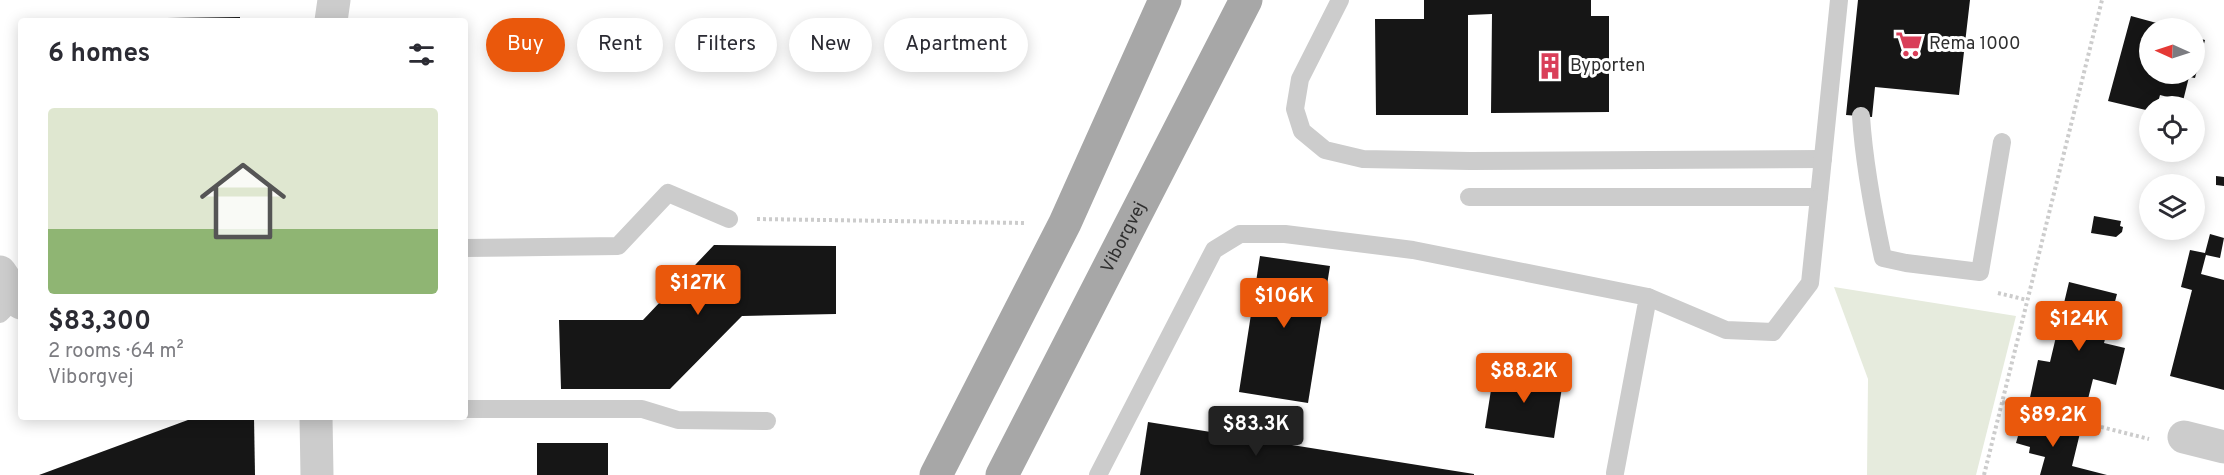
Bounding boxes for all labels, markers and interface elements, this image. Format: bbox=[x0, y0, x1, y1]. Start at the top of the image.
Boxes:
chip: Buy bbox=[486, 18, 565, 72]
chip: Rent bbox=[577, 18, 663, 72]
chip: Filters bbox=[675, 18, 777, 72]
chip: New bbox=[789, 18, 872, 72]
chip: Apartment bbox=[884, 18, 1028, 72]
north arrow bbox=[2139, 18, 2205, 84]
map controls bbox=[2139, 18, 2205, 240]
supermarket icon: Rema 1000 bbox=[1894, 29, 1924, 59]
place label: Rema 1000 bbox=[1929, 33, 2021, 56]
text: 6 homes bbox=[48, 38, 150, 71]
icon: filters bbox=[405, 38, 438, 71]
building icon: Byporten bbox=[1535, 51, 1565, 81]
place label: Byporten bbox=[1570, 55, 1645, 78]
button: locate bbox=[2139, 96, 2205, 162]
icon: home bbox=[189, 147, 297, 255]
button: layers bbox=[2139, 174, 2205, 240]
street label: Viborgvej bbox=[1096, 198, 1152, 277]
pin: $127K bbox=[656, 265, 740, 316]
text: $127K bbox=[670, 271, 726, 297]
pin: $106K bbox=[1242, 278, 1326, 329]
text: $106K bbox=[1254, 284, 1314, 310]
pin: $124K bbox=[2037, 301, 2121, 352]
text: $83,300 bbox=[48, 306, 151, 339]
text: $124K bbox=[2049, 307, 2109, 333]
text: 2 rooms · 64 m² bbox=[48, 339, 184, 365]
pin: $88.2K bbox=[1475, 353, 1573, 404]
text: $88.2K bbox=[1490, 359, 1558, 385]
text: Viborgvej bbox=[48, 365, 133, 391]
pin: $89.2K bbox=[2004, 397, 2102, 448]
text: $89.2K bbox=[2019, 403, 2087, 429]
pin: $83.3K bbox=[1207, 406, 1305, 457]
text: $83.3K bbox=[1222, 412, 1290, 438]

